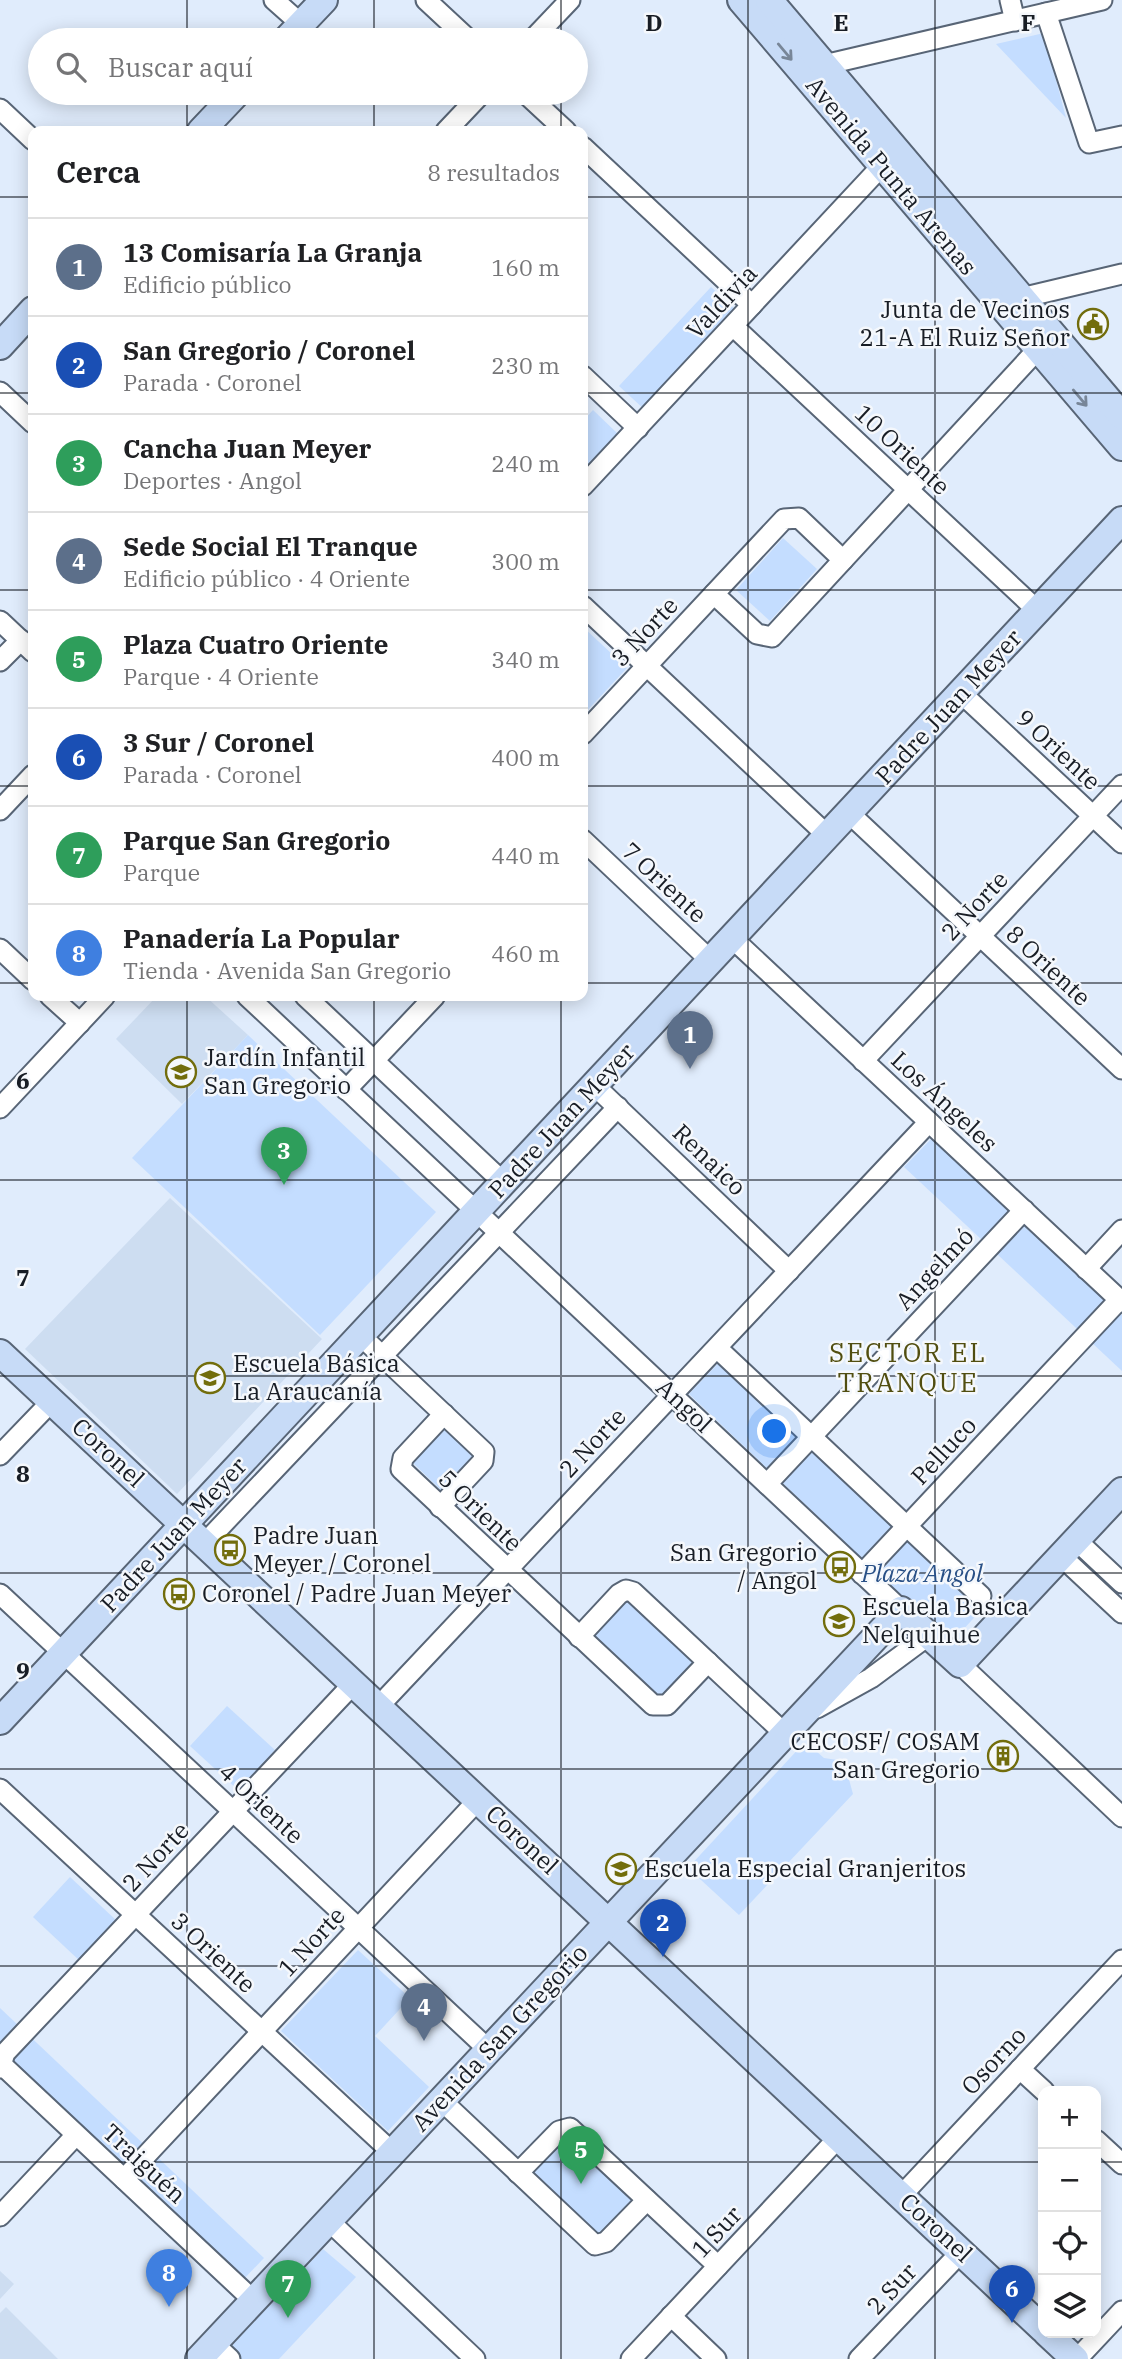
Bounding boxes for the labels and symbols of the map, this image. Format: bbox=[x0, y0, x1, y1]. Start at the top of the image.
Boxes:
text: D bbox=[645, 7, 663, 37]
text: E bbox=[833, 7, 849, 37]
text: F bbox=[1021, 7, 1035, 37]
one-way arrow bbox=[777, 43, 793, 61]
street label: Avenida Punta Arenas bbox=[799, 69, 984, 281]
street label: Valdivia bbox=[679, 257, 764, 345]
place label: Junta de Vecinos 21-A El Ruiz Señor bbox=[860, 293, 1070, 353]
public building icon: Junta de Vecinos 21-A El Ruiz Señor bbox=[1076, 307, 1110, 341]
one-way arrow bbox=[1072, 389, 1088, 407]
street label: 10 Oriente bbox=[848, 397, 957, 502]
street label: 3 Norte bbox=[604, 590, 685, 673]
street label: Padre Juan Meyer bbox=[868, 622, 1029, 791]
street label: 9 Oriente bbox=[1009, 702, 1108, 797]
street label: 7 Oriente bbox=[615, 835, 714, 930]
street label: 2 Norte bbox=[934, 864, 1015, 947]
street label: 8 Oriente bbox=[999, 918, 1098, 1013]
pin: 1 bbox=[667, 1011, 713, 1069]
street label: Padre Juan Meyer bbox=[481, 1036, 642, 1205]
place label: Jardín Infantil San Gregorio bbox=[204, 1041, 365, 1101]
street label: Los Ángeles bbox=[885, 1044, 1005, 1159]
school or university icon: Jardín Infantil San Gregorio bbox=[164, 1055, 198, 1089]
text: 6 bbox=[16, 1065, 30, 1095]
street label: Renaico bbox=[666, 1116, 753, 1202]
pin: 3 bbox=[261, 1127, 307, 1185]
street label: Angelmó bbox=[888, 1220, 980, 1316]
text: 7 bbox=[16, 1262, 30, 1292]
district label: SECTOR EL TRANQUE bbox=[829, 1335, 987, 1399]
place label: Escuela Básica La Araucanía bbox=[233, 1347, 400, 1407]
school or university icon: Escuela Básica La Araucanía bbox=[193, 1361, 227, 1395]
street label: Angol bbox=[650, 1371, 720, 1439]
street label: 2 Norte bbox=[552, 1401, 633, 1484]
street label: Pelluco bbox=[903, 1409, 983, 1491]
street label: Coronel bbox=[65, 1410, 152, 1494]
your location bbox=[757, 1414, 791, 1448]
street label: Padre Juan Meyer bbox=[93, 1450, 254, 1619]
text: 8 bbox=[16, 1458, 30, 1488]
street label: 5 Oriente bbox=[432, 1462, 530, 1558]
place label: Padre Juan Meyer / Coronel bbox=[253, 1519, 431, 1579]
bus stop icon: Padre Juan Meyer / Coronel bbox=[213, 1533, 247, 1567]
place label: San Gregorio / Angol bbox=[670, 1536, 817, 1596]
bus stop icon: San Gregorio / Angol bbox=[823, 1550, 857, 1584]
park label: Plaza Angol bbox=[860, 1557, 984, 1589]
bus stop icon: Coronel / Padre Juan Meyer bbox=[162, 1577, 196, 1611]
place label: Coronel / Padre Juan Meyer bbox=[202, 1577, 512, 1609]
place label: Escuela Basica Nelquihue bbox=[862, 1590, 1029, 1650]
school or university icon: Escuela Basica Nelquihue bbox=[822, 1604, 856, 1638]
text: 9 bbox=[16, 1655, 30, 1685]
place label: CECOSF/ COSAM San Gregorio bbox=[791, 1725, 980, 1785]
building icon: CECOSF/ COSAM San Gregorio bbox=[986, 1739, 1020, 1773]
street label: 4 Oriente bbox=[212, 1756, 311, 1851]
street label: Coronel bbox=[479, 1797, 566, 1881]
street label: 2 Norte bbox=[115, 1815, 196, 1898]
school or university icon: Escuela Especial Granjeritos bbox=[604, 1852, 638, 1886]
place label: Escuela Especial Granjeritos bbox=[644, 1852, 966, 1884]
pin: 2 bbox=[640, 1899, 686, 1957]
street label: 1 Norte bbox=[271, 1900, 352, 1983]
street label: 3 Oriente bbox=[164, 1905, 263, 2000]
street label: Avenida San Gregorio bbox=[404, 1937, 594, 2138]
pin: 4 bbox=[401, 1983, 447, 2041]
street label: Osorno bbox=[954, 2019, 1033, 2101]
street label: Traiguén bbox=[96, 2117, 193, 2210]
pin: 5 bbox=[558, 2126, 604, 2184]
street label: Coronel bbox=[893, 2185, 980, 2269]
street label: 1 Sur bbox=[684, 2198, 749, 2264]
pin: 8 bbox=[146, 2249, 192, 2307]
street label: 2 Sur bbox=[859, 2255, 924, 2321]
pin: 7 bbox=[265, 2260, 311, 2318]
pin: 6 bbox=[989, 2265, 1035, 2323]

